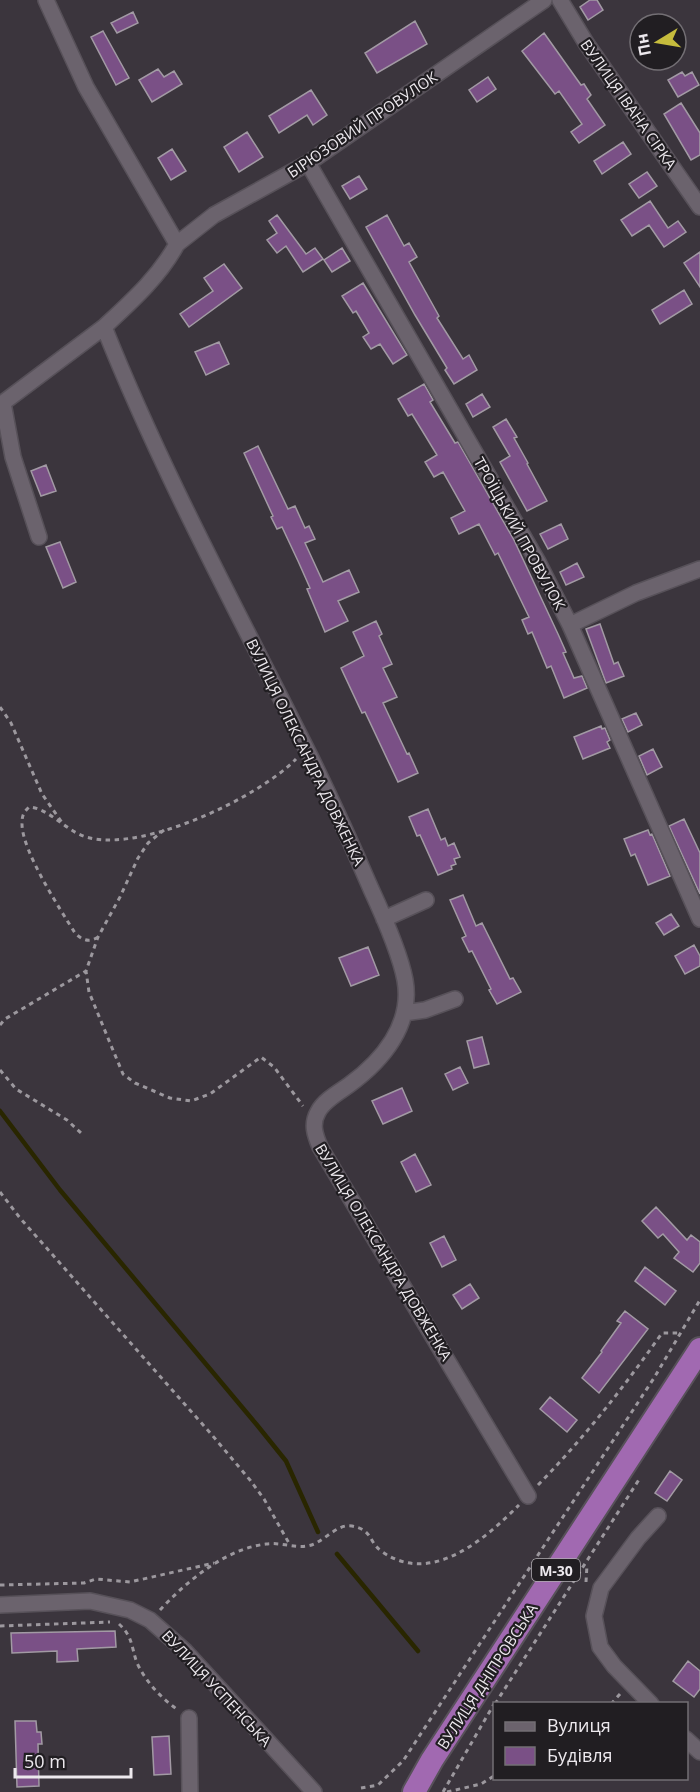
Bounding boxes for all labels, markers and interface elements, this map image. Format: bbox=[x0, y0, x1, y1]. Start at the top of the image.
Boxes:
north arrow bbox=[628, 12, 688, 72]
text: Пн bbox=[630, 32, 656, 58]
street label: ВУЛИЦЯ ІВАНА СІРКА bbox=[577, 35, 682, 173]
street label: БІРЮЗОВИЙ ПРОВУЛОК bbox=[283, 66, 442, 182]
street label: ТРОЇЦЬКИЙ ПРОВУЛОК bbox=[470, 453, 571, 614]
street label: ВУЛИЦЯ ОЛЕКСАНДРА ДОВЖЕНКА bbox=[242, 635, 370, 869]
street label: ВУЛИЦЯ ОЛЕКСАНДРА ДОВЖЕНКА bbox=[311, 1140, 457, 1365]
road number: М-30 bbox=[532, 1559, 580, 1581]
street label: ВУЛИЦЯ ДНІПРОВСЬКА bbox=[432, 1599, 542, 1753]
street label: ВУЛИЦЯ УСПЕНСЬКА bbox=[158, 1626, 276, 1751]
legend bbox=[493, 1702, 688, 1780]
text: Вулиця bbox=[547, 1713, 611, 1737]
scale bar bbox=[15, 1741, 130, 1779]
text: Будівля bbox=[547, 1743, 613, 1767]
text: 50 m bbox=[24, 1749, 66, 1773]

